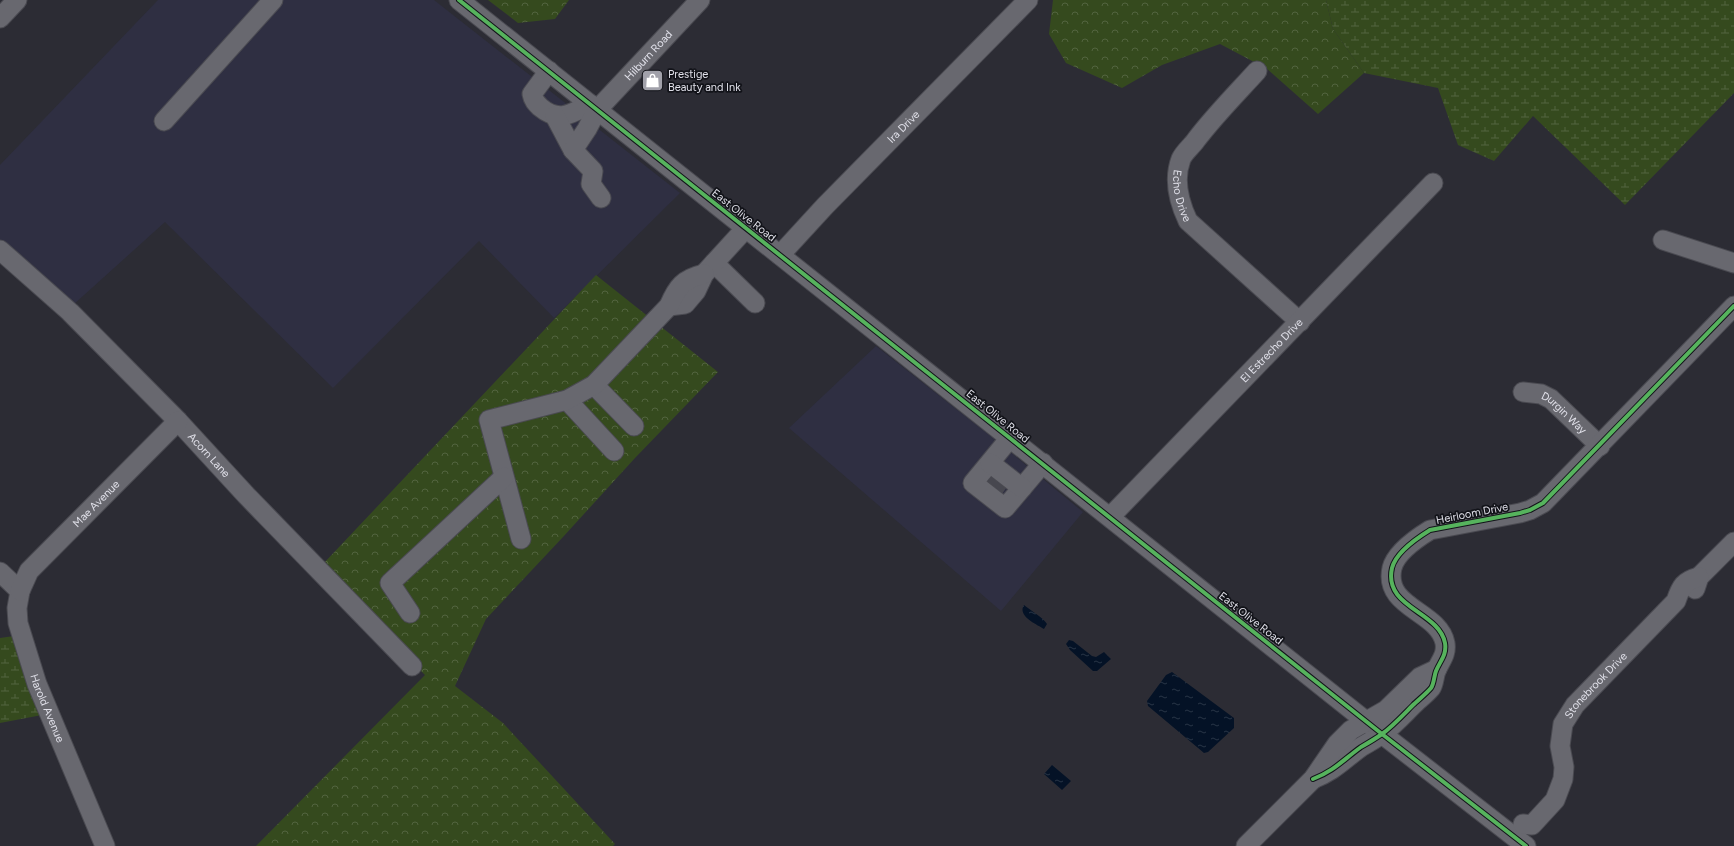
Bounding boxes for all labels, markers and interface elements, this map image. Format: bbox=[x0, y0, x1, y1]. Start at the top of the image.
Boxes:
street label: Hilburn Road bbox=[622, 28, 675, 83]
shop icon: Prestige Beauty and Ink bbox=[640, 67, 666, 93]
place label: Prestige Beauty and Ink bbox=[668, 68, 741, 94]
street label: Ira Drive bbox=[885, 108, 922, 146]
street label: Echo Drive bbox=[1170, 169, 1193, 224]
street label: East Olive Road bbox=[709, 186, 778, 244]
street label: El Estrecho Drive bbox=[1238, 316, 1305, 385]
street label: East Olive Road bbox=[964, 387, 1032, 446]
street label: Durgin Way bbox=[1539, 389, 1589, 437]
street label: Acorn Lane bbox=[185, 430, 232, 480]
street label: Mae Avenue bbox=[70, 478, 122, 530]
street label: Heirloom Drive bbox=[1435, 500, 1509, 527]
street label: East Olive Road bbox=[1216, 589, 1285, 647]
street label: Stonebrook Drive bbox=[1562, 650, 1630, 721]
street label: Harold Avenue bbox=[27, 672, 67, 744]

